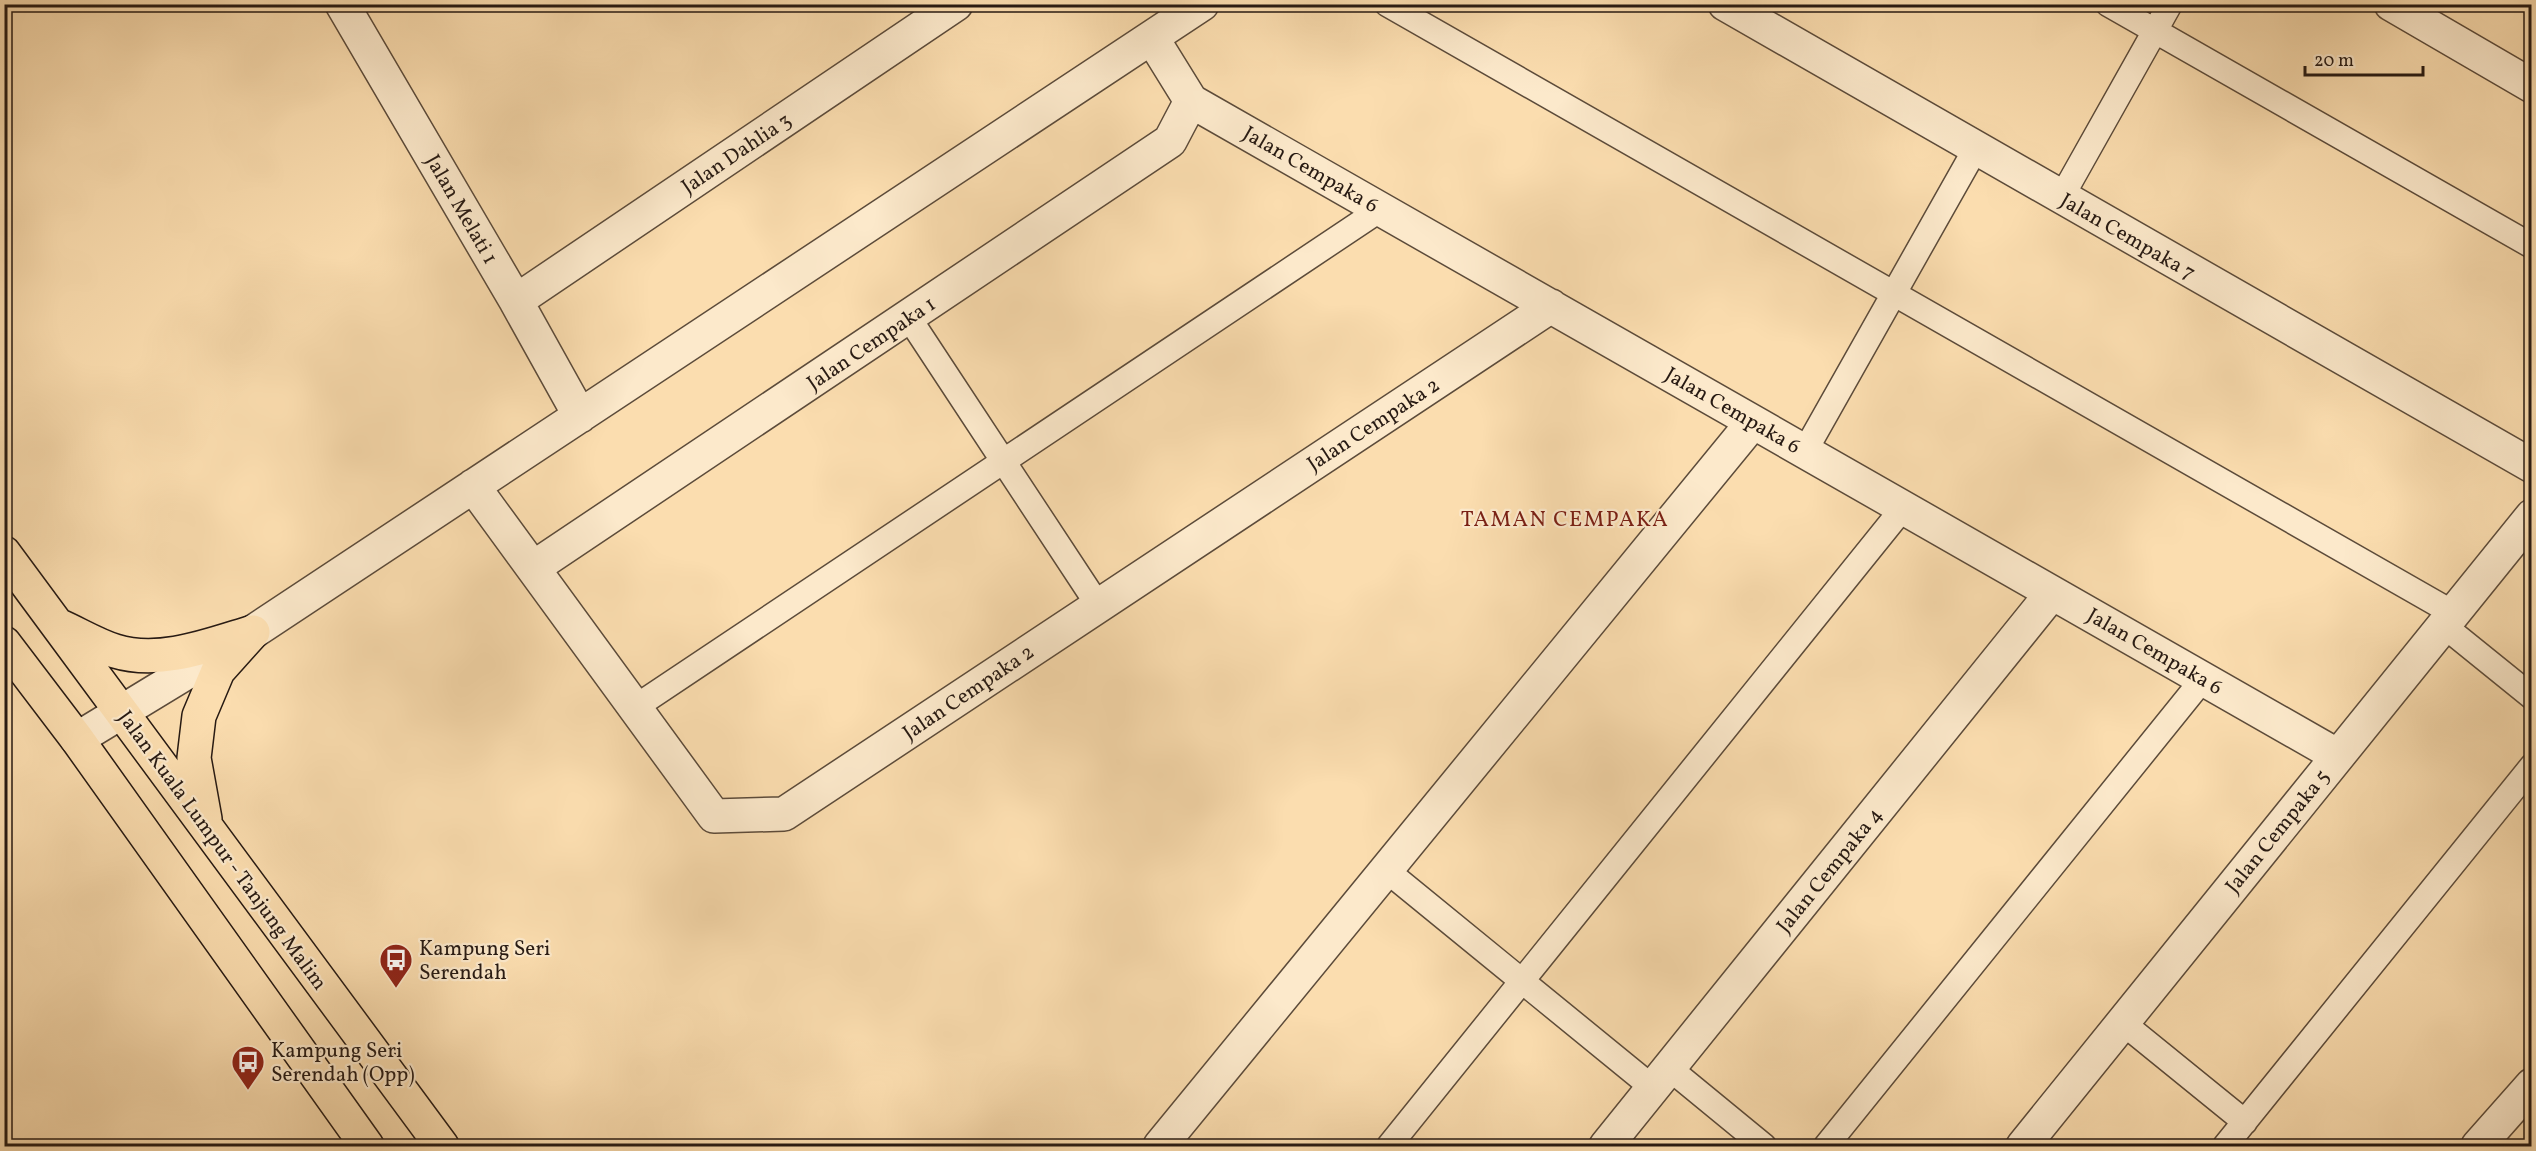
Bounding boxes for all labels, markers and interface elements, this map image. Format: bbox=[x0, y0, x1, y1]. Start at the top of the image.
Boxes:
scale bar bbox=[2305, 39, 2424, 77]
text: 20 m bbox=[2314, 49, 2354, 74]
street label: Jalan Dahlia 3 bbox=[676, 107, 798, 202]
street label: Jalan Cempaka 6 bbox=[1237, 120, 1383, 221]
street label: Jalan Melati 1 bbox=[418, 150, 504, 270]
street label: Jalan Cempaka 7 bbox=[2054, 187, 2200, 288]
street label: Jalan Cempaka 1 bbox=[802, 290, 942, 398]
street label: Jalan Cempaka 6 bbox=[1659, 361, 1805, 462]
street label: Jalan Cempaka 2 bbox=[1302, 371, 1446, 479]
district label: TAMAN CEMPAKA bbox=[1461, 505, 1669, 536]
street label: Jalan Cempaka 6 bbox=[2081, 602, 2227, 703]
street label: Jalan Cempaka 2 bbox=[897, 638, 1040, 748]
street label: Jalan Kuala Lumpur - Tanjung Malim bbox=[110, 705, 333, 997]
street label: Jalan Cempaka 5 bbox=[2219, 764, 2337, 900]
street label: Jalan Cempaka 4 bbox=[1770, 802, 1890, 940]
place label: Kampung Seri Serendah bbox=[419, 935, 550, 988]
bus stop icon: Kampung Seri Serendah bbox=[378, 942, 414, 989]
place label: Kampung Seri Serendah (Opp) bbox=[271, 1037, 415, 1090]
bus stop icon: Kampung Seri Serendah (Opp) bbox=[230, 1044, 266, 1091]

